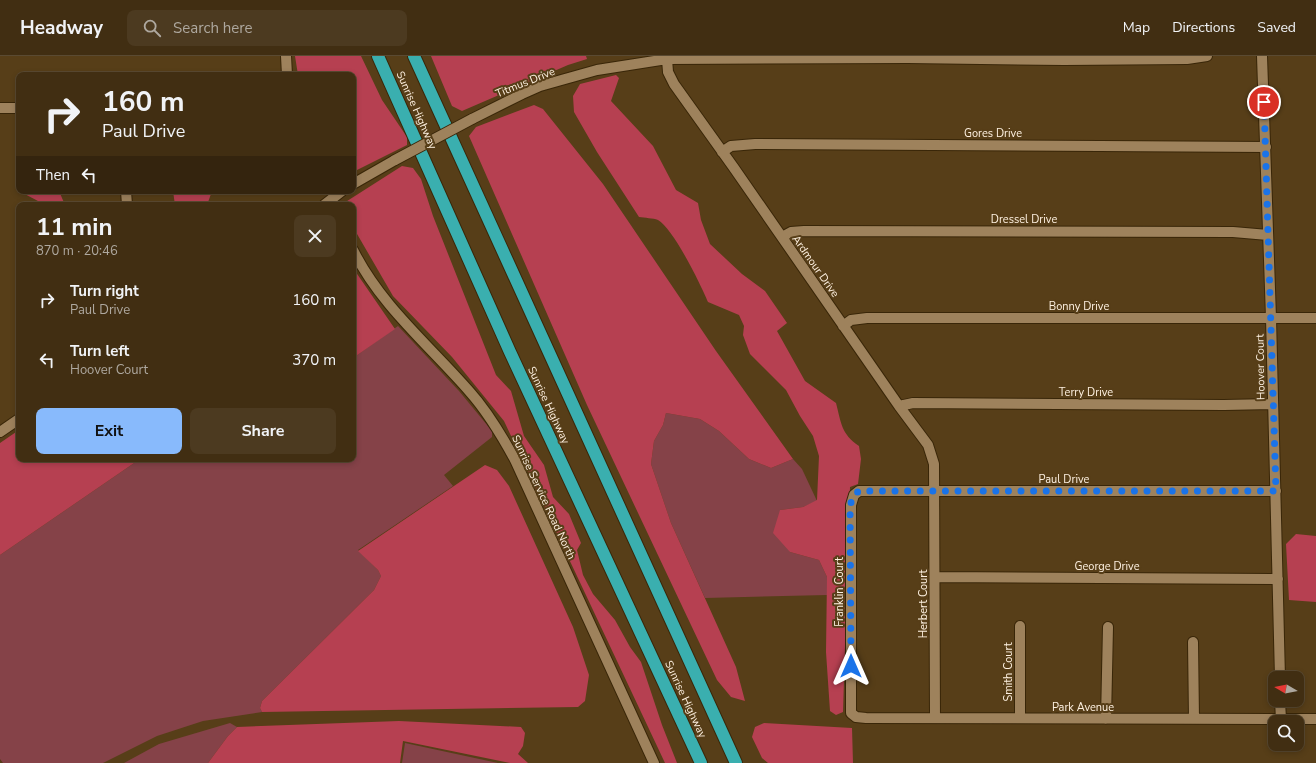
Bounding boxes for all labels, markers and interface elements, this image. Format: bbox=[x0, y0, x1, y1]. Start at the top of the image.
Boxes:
search box bbox=[127, 10, 407, 46]
text: Headway bbox=[20, 15, 103, 41]
icon: search bbox=[141, 17, 163, 39]
text: Search here bbox=[173, 18, 253, 38]
text: Map bbox=[1123, 18, 1150, 37]
text: Directions bbox=[1172, 18, 1235, 37]
text: Saved bbox=[1257, 18, 1296, 37]
street label: Titmus Drive bbox=[493, 64, 557, 101]
street label: Sunrise Highway bbox=[393, 69, 441, 152]
text: 160 m bbox=[102, 83, 185, 121]
pin bbox=[1247, 85, 1281, 119]
icon: right bbox=[36, 88, 88, 140]
icon: arrive bbox=[1253, 91, 1275, 113]
text: Paul Drive bbox=[102, 119, 185, 143]
street label: Gores Drive bbox=[964, 126, 1022, 141]
icon: left bbox=[78, 164, 100, 186]
text: Then bbox=[36, 165, 70, 185]
text: 11 min bbox=[36, 211, 113, 243]
street label: Dressel Drive bbox=[991, 212, 1057, 227]
button: close bbox=[294, 215, 336, 257]
street label: Ardmour Drive bbox=[789, 232, 843, 301]
text: 870 m · 20:46 bbox=[36, 242, 118, 260]
text: Turn right bbox=[70, 281, 139, 301]
icon: right bbox=[36, 289, 58, 311]
text: 160 m bbox=[292, 290, 336, 310]
street label: Bonny Drive bbox=[1049, 299, 1109, 314]
text: Paul Drive bbox=[70, 301, 130, 319]
street label: Hoover Court bbox=[1252, 334, 1269, 400]
text: Turn left bbox=[70, 341, 129, 361]
icon: left bbox=[36, 349, 58, 371]
text: 370 m bbox=[292, 350, 336, 370]
text: Hoover Court bbox=[70, 361, 148, 379]
street label: Sunrise Highway bbox=[524, 364, 573, 447]
street label: Terry Drive bbox=[1059, 385, 1113, 400]
button: Exit bbox=[36, 408, 182, 454]
button: Share bbox=[190, 408, 336, 454]
street label: Sunrise Service Road North bbox=[508, 433, 579, 562]
street label: Paul Drive bbox=[1039, 472, 1090, 487]
street label: Franklin Court bbox=[832, 557, 847, 627]
street label: George Drive bbox=[1074, 559, 1140, 574]
street label: Herbert Court bbox=[916, 569, 931, 638]
street label: Smith Court bbox=[1001, 642, 1016, 702]
position arrow bbox=[830, 645, 872, 687]
street label: Sunrise Highway bbox=[661, 658, 710, 741]
north arrow bbox=[1268, 671, 1304, 707]
map controls bbox=[1268, 671, 1304, 751]
street label: Park Avenue bbox=[1052, 700, 1114, 715]
button: search bbox=[1268, 715, 1304, 751]

